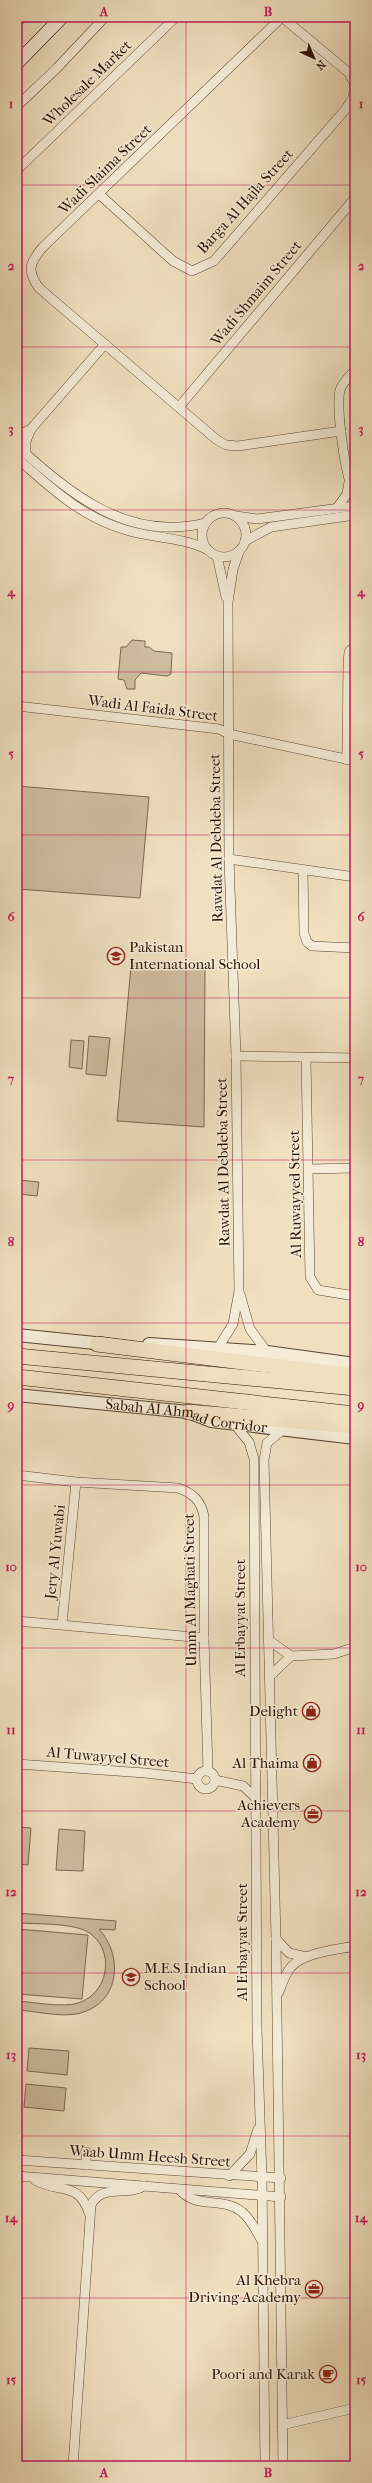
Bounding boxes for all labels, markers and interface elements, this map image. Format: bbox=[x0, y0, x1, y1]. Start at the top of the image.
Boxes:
text: A bbox=[99, 4, 109, 19]
text: B bbox=[264, 4, 273, 19]
street label: Wholesale Market bbox=[38, 36, 136, 131]
north arrow bbox=[294, 38, 334, 78]
text: N bbox=[313, 57, 328, 73]
text: 1 bbox=[9, 96, 14, 111]
text: 1 bbox=[359, 96, 364, 111]
street label: Wadi Slaima Street bbox=[54, 120, 156, 219]
street label: Barga Al Hajla Street bbox=[193, 144, 297, 257]
street label: Wadi Shmaim Street bbox=[206, 236, 306, 350]
text: 2 bbox=[8, 258, 15, 273]
text: 2 bbox=[358, 258, 365, 273]
text: 3 bbox=[8, 421, 14, 437]
text: 3 bbox=[358, 421, 364, 437]
text: 4 bbox=[6, 584, 16, 600]
text: 4 bbox=[356, 584, 366, 600]
street label: Wadi Al Faida Street bbox=[86, 691, 220, 725]
text: 5 bbox=[8, 746, 14, 761]
text: 5 bbox=[358, 746, 364, 761]
street label: Rawdat Al Debdeba Street bbox=[206, 753, 226, 923]
text: 6 bbox=[7, 909, 15, 924]
text: 6 bbox=[357, 909, 365, 924]
place label: Pakistan International School bbox=[129, 938, 260, 973]
school or university icon: Pakistan International School bbox=[106, 946, 126, 966]
text: 7 bbox=[7, 1071, 15, 1086]
text: 7 bbox=[357, 1071, 365, 1086]
street label: Rawdat Al Debdeba Street bbox=[213, 1077, 233, 1247]
street label: Al Ruwayyed Street bbox=[285, 1129, 305, 1259]
text: 8 bbox=[8, 1234, 15, 1249]
text: 8 bbox=[358, 1234, 365, 1249]
street label: Sabah Al Ahmad Corridor bbox=[105, 1395, 269, 1437]
text: 9 bbox=[7, 1397, 15, 1413]
text: 9 bbox=[357, 1397, 365, 1413]
street label: Jery Al Yuwabi bbox=[41, 1503, 69, 1601]
street label: Umm Al Maghati Street bbox=[180, 1512, 200, 1667]
street label: Al Erbayyat Street bbox=[231, 1558, 249, 1678]
text: 10 bbox=[5, 1559, 17, 1574]
text: 10 bbox=[355, 1559, 367, 1574]
shop icon: Delight bbox=[301, 1701, 321, 1721]
place label: Delight bbox=[249, 1702, 299, 1720]
text: 11 bbox=[6, 1722, 16, 1737]
text: 11 bbox=[356, 1722, 366, 1737]
street label: Al Tuwayyel Street bbox=[45, 1743, 171, 1771]
shop icon: Al Thaima bbox=[302, 1753, 322, 1773]
place label: Al Thaima bbox=[231, 1754, 300, 1772]
place label: Achievers Academy bbox=[236, 1796, 301, 1831]
office icon: Achievers Academy bbox=[303, 1804, 323, 1824]
street label: Al Erbayyat Street bbox=[233, 1882, 251, 2002]
text: 12 bbox=[5, 1884, 17, 1899]
text: 12 bbox=[355, 1884, 367, 1899]
place label: M.E.S Indian School bbox=[144, 1959, 227, 1994]
school or university icon: M.E.S Indian School bbox=[121, 1967, 141, 1987]
text: 13 bbox=[6, 2047, 16, 2063]
text: 13 bbox=[356, 2047, 366, 2063]
street label: Waab Umm Heesh Street bbox=[68, 2141, 232, 2171]
text: 14 bbox=[5, 2210, 18, 2226]
text: 14 bbox=[355, 2210, 368, 2226]
place label: Al Khebra Driving Academy bbox=[188, 2271, 302, 2306]
office icon: Al Khebra Driving Academy bbox=[304, 2279, 324, 2299]
cafe icon: Poori and Karak bbox=[318, 2364, 338, 2384]
place label: Poori and Karak bbox=[211, 2365, 315, 2383]
text: 15 bbox=[6, 2372, 16, 2387]
text: 15 bbox=[356, 2372, 366, 2387]
text: A bbox=[99, 2465, 109, 2480]
text: B bbox=[264, 2465, 273, 2480]

